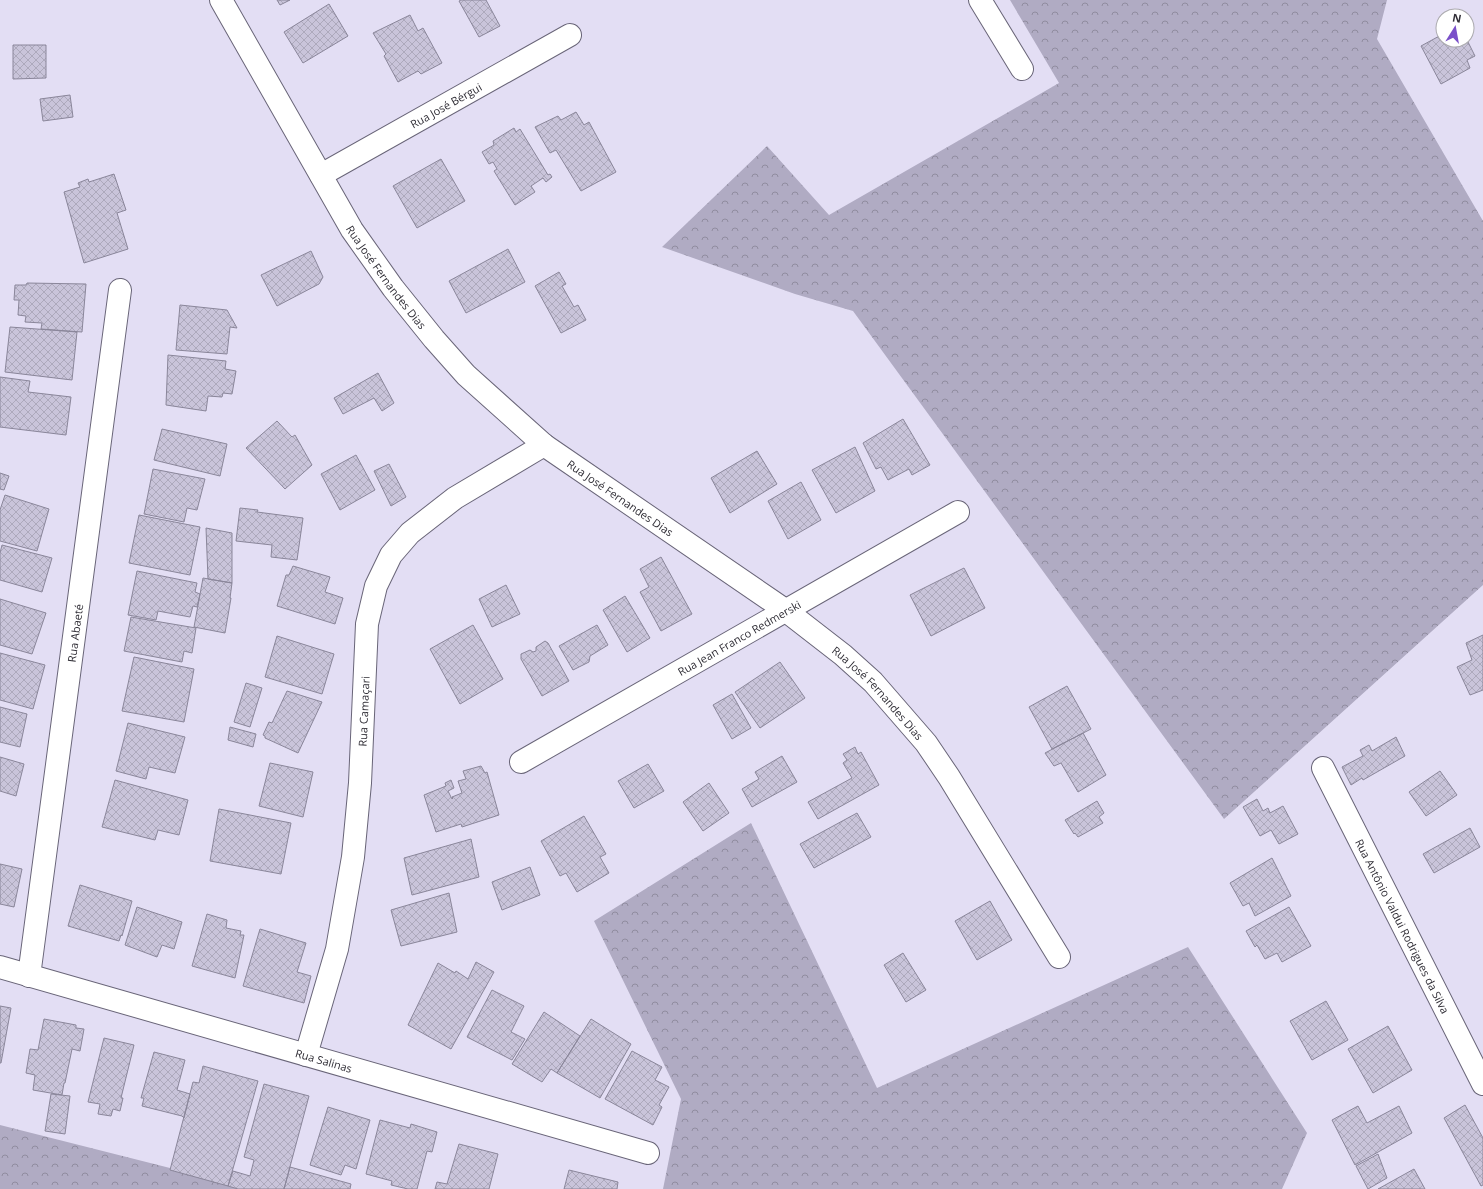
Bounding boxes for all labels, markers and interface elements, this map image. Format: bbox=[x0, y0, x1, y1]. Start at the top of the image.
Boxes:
north arrow bbox=[1435, 8, 1475, 48]
text: N bbox=[1451, 9, 1463, 26]
street label: Rua José Bérgui bbox=[407, 79, 484, 131]
street label: Rua José Fernandes Dias bbox=[343, 222, 430, 332]
street label: Rua José Fernandes Dias bbox=[565, 456, 677, 539]
street label: Rua Jean Franco Redmerski bbox=[675, 596, 803, 679]
street label: Rua Abaeté bbox=[63, 603, 86, 663]
street label: Rua José Fernandes Dias bbox=[829, 642, 927, 743]
street label: Rua Camaçari bbox=[354, 676, 372, 747]
street label: Rua Antônio Valdui Rodrigues da Silva bbox=[1352, 836, 1453, 1016]
street label: Rua Salinas bbox=[294, 1045, 354, 1075]

